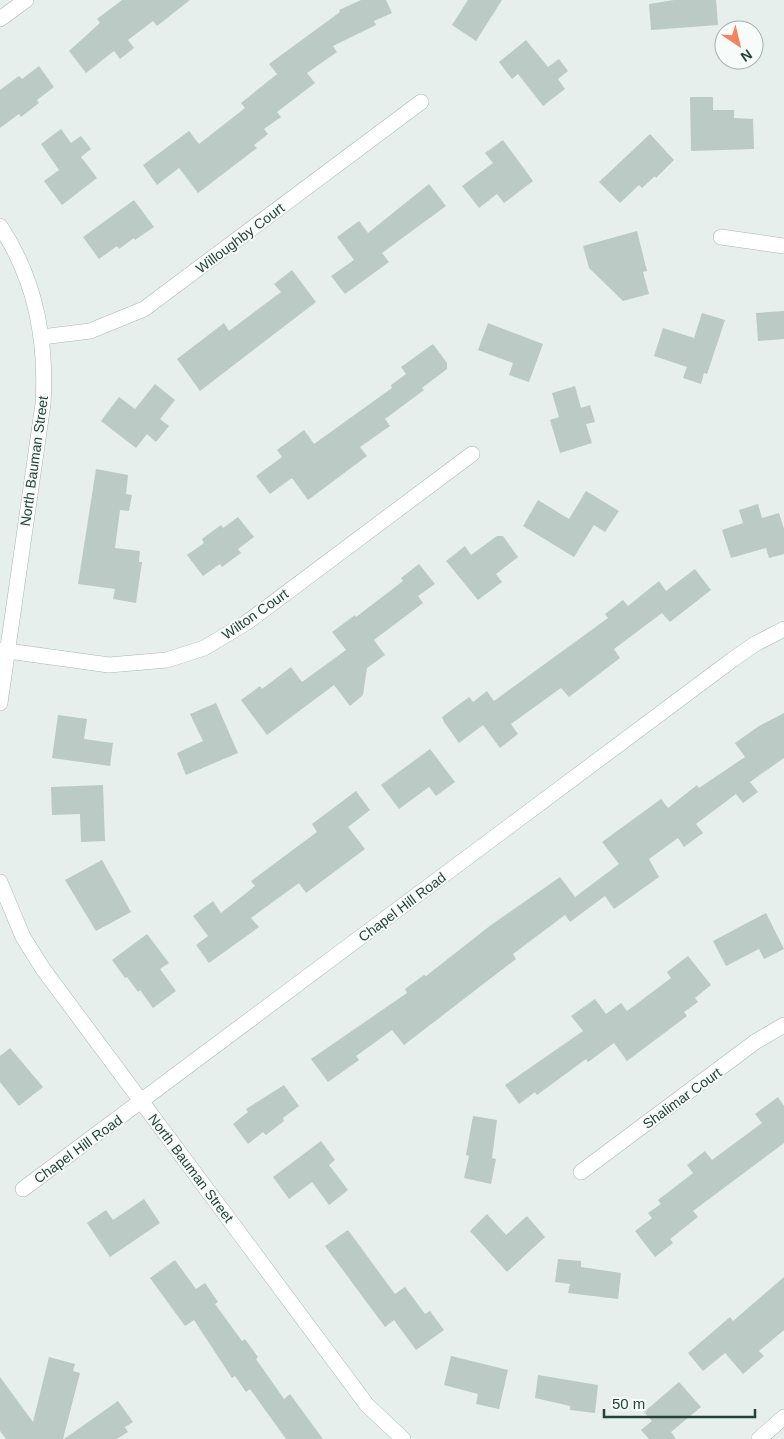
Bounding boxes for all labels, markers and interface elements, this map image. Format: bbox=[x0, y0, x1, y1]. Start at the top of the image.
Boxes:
north arrow bbox=[714, 20, 764, 70]
text: N bbox=[738, 46, 755, 65]
street label: Willoughby Court bbox=[193, 199, 287, 276]
street label: North Bauman Street bbox=[17, 395, 51, 527]
street label: Wilton Court bbox=[219, 585, 291, 643]
street label: Chapel Hill Road bbox=[355, 869, 449, 945]
street label: Shalimar Court bbox=[640, 1064, 725, 1132]
street label: North Bauman Street bbox=[145, 1111, 237, 1225]
street label: Chapel Hill Road bbox=[31, 1112, 125, 1186]
scale bar bbox=[604, 1386, 755, 1418]
text: 50 m bbox=[612, 1395, 645, 1412]

